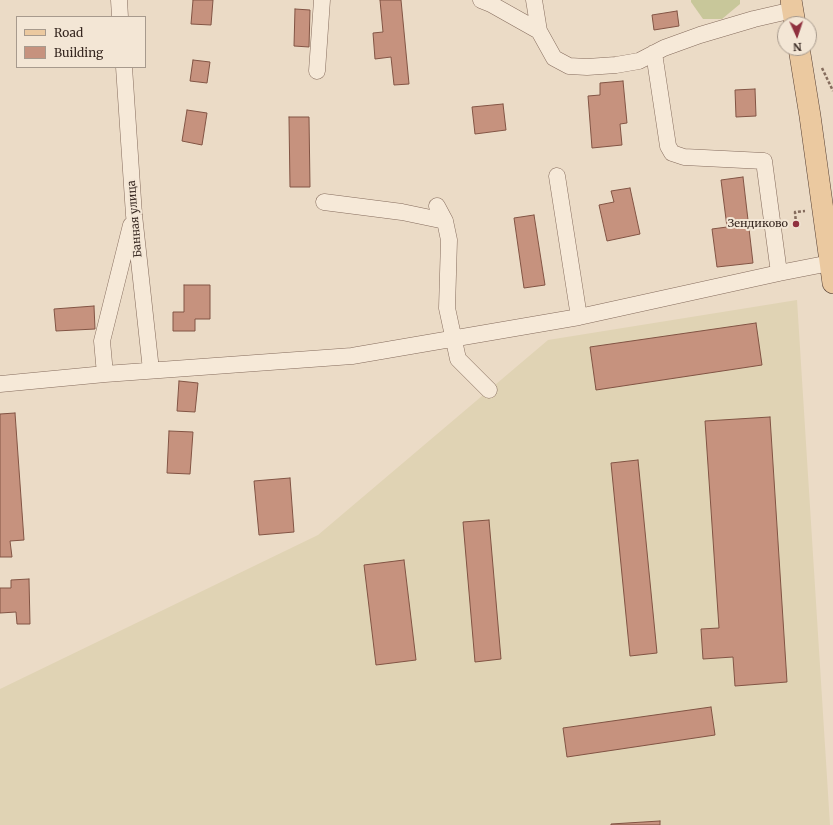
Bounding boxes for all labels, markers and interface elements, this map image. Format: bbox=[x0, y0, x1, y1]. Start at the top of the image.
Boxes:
legend bbox=[16, 16, 146, 68]
north arrow bbox=[777, 16, 817, 56]
text: Road bbox=[54, 25, 83, 40]
text: N bbox=[793, 40, 802, 54]
text: Building bbox=[54, 45, 103, 60]
street label: Банная улица bbox=[125, 180, 145, 258]
place label: Зендиково bbox=[728, 217, 788, 231]
marker: Зендиково bbox=[791, 219, 801, 229]

